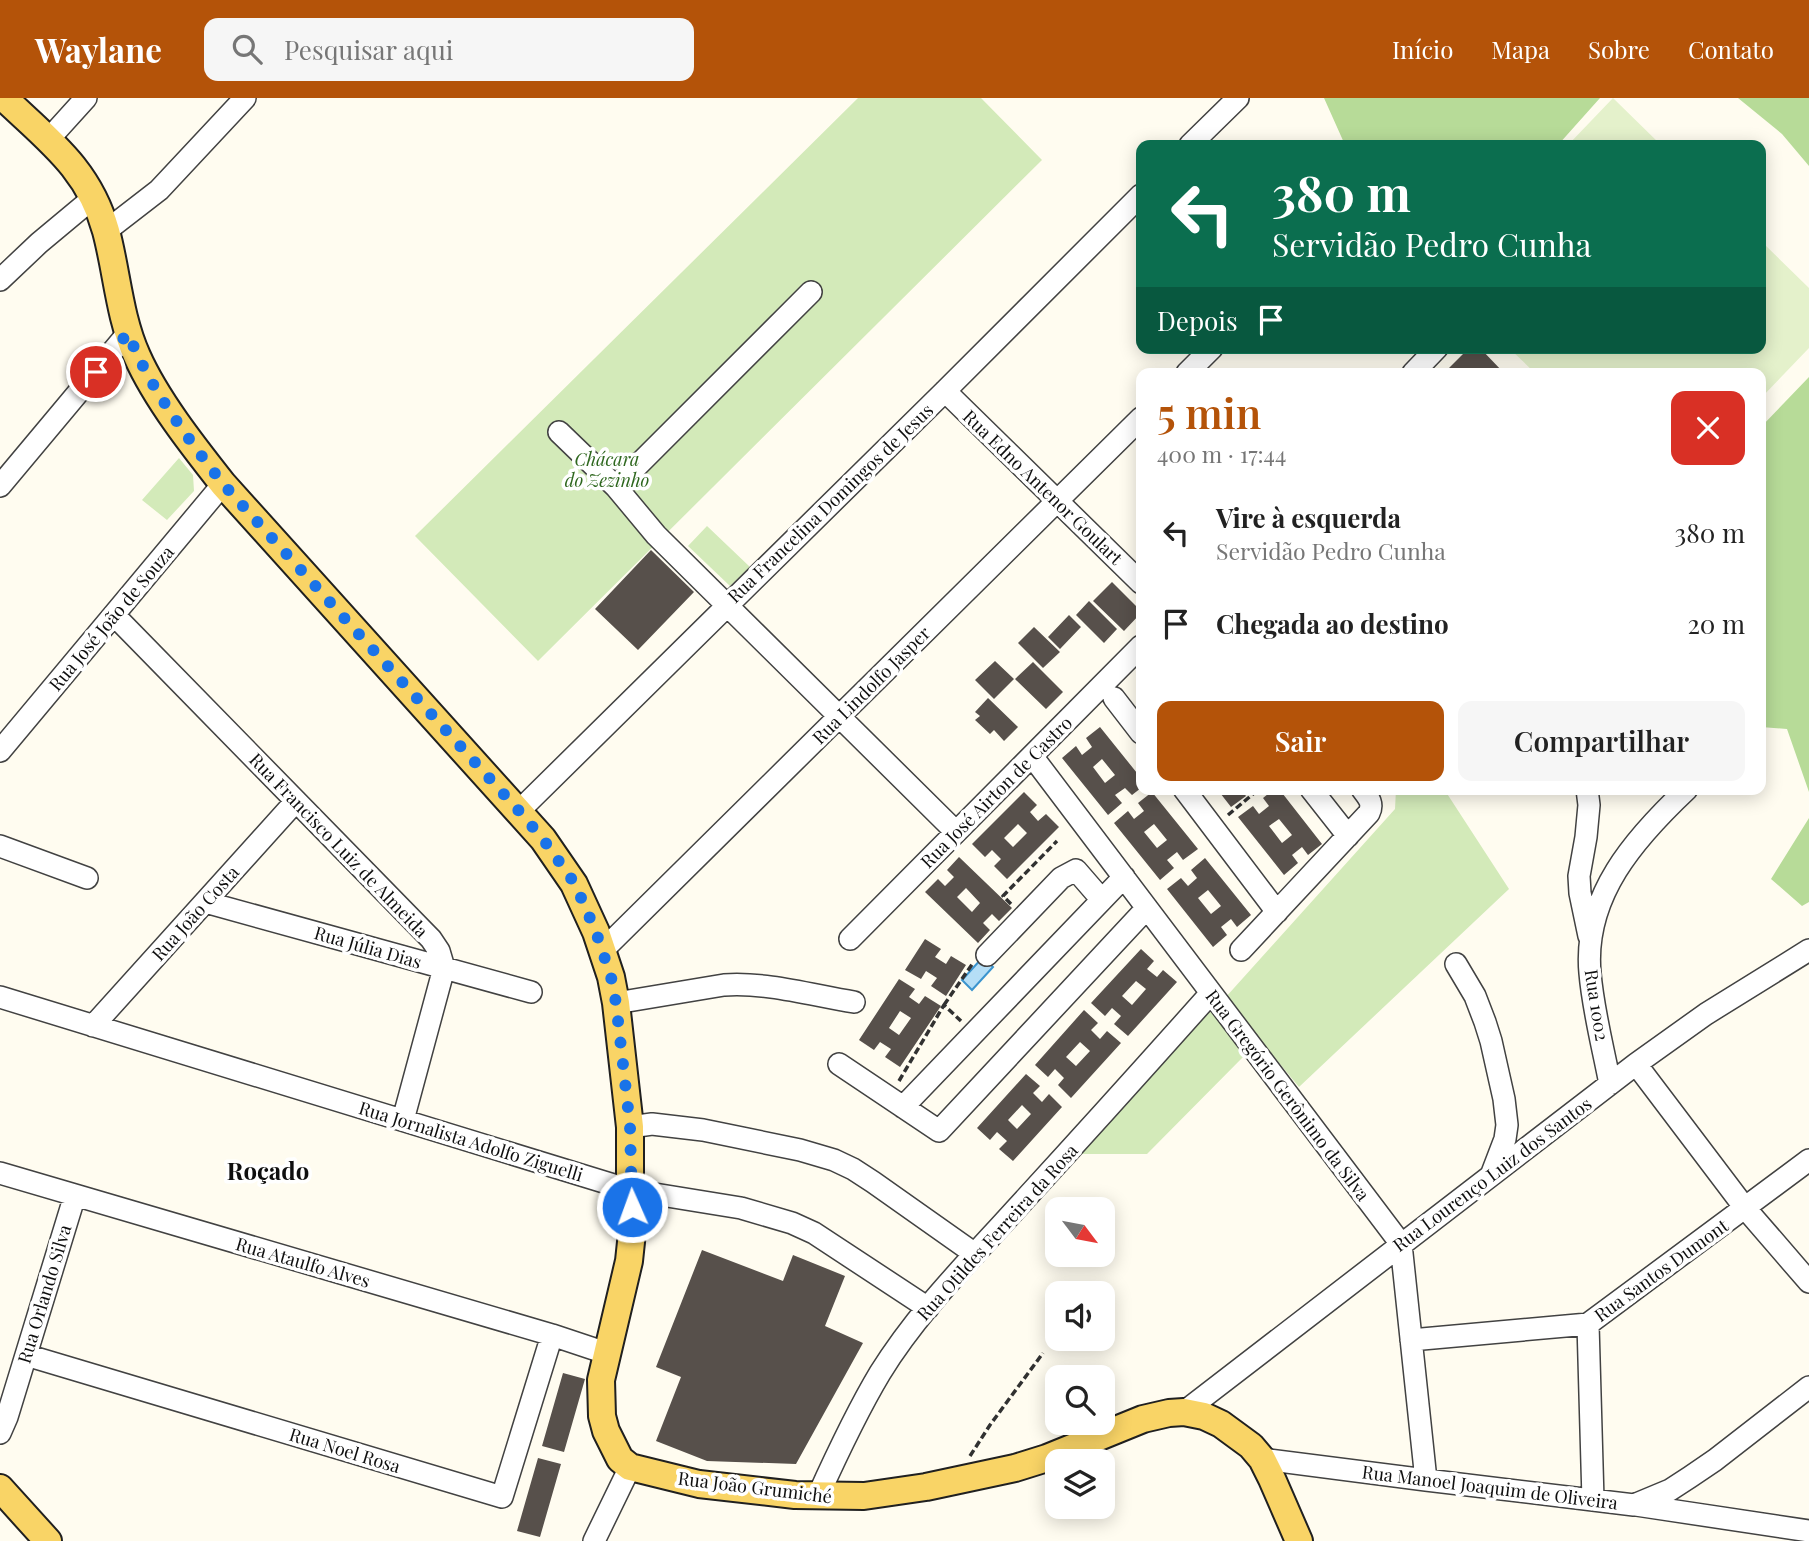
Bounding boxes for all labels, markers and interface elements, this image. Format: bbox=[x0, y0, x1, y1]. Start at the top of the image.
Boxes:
search box bbox=[204, 18, 694, 81]
text: Waylane bbox=[35, 27, 162, 71]
icon: search bbox=[228, 30, 266, 68]
text: Pesquisar aqui bbox=[284, 32, 453, 67]
text: Início bbox=[1392, 33, 1453, 65]
text: Mapa bbox=[1491, 33, 1550, 65]
text: Sobre bbox=[1588, 33, 1650, 65]
text: Contato bbox=[1688, 33, 1774, 65]
text: 380 m bbox=[1272, 159, 1411, 224]
icon: left bbox=[1157, 168, 1248, 259]
text: Servidão Pedro Cunha bbox=[1272, 222, 1592, 265]
icon: arrive bbox=[1252, 301, 1290, 339]
text: Depois bbox=[1157, 303, 1238, 338]
pin bbox=[66, 342, 126, 402]
icon: arrive bbox=[77, 353, 115, 391]
text: 5 min bbox=[1157, 384, 1261, 440]
button: close bbox=[1671, 391, 1745, 465]
street label: Rua Francelina Domingos de Jesus bbox=[722, 398, 938, 608]
street label: Rua Edno Antenor Goulart bbox=[958, 404, 1128, 570]
text: 400 m · 17:44 bbox=[1157, 438, 1286, 469]
park label: Chácara do Zezinho bbox=[565, 447, 650, 492]
text: Vire à esquerda bbox=[1216, 500, 1401, 535]
icon: left bbox=[1157, 514, 1195, 552]
text: 380 m bbox=[1675, 515, 1745, 550]
text: Servidão Pedro Cunha bbox=[1216, 535, 1446, 566]
street label: Rua José João de Souza bbox=[43, 540, 179, 696]
icon: arrive bbox=[1157, 605, 1195, 643]
text: Chegada ao destino bbox=[1216, 606, 1449, 641]
text: 20 m bbox=[1687, 606, 1745, 641]
street label: Rua Lindolfo Jasper bbox=[807, 621, 935, 749]
button: Sair bbox=[1157, 701, 1444, 781]
button: Compartilhar bbox=[1458, 701, 1745, 781]
street label: Rua José Airton de Castro bbox=[915, 711, 1077, 873]
street label: Rua Francisco Luiz de Almeida bbox=[244, 748, 434, 942]
street label: Rua João Costa bbox=[146, 860, 244, 966]
street label: Rua Júlia Dias bbox=[312, 920, 424, 974]
street label: Rua 1002 bbox=[1579, 967, 1615, 1043]
street label: Rua Gregório Gerônimo da Silva bbox=[1201, 984, 1375, 1206]
street label: Rua Lourenço Luiz dos Santos bbox=[1388, 1091, 1596, 1257]
street label: Rua Jornalista Adolfo Ziguelli bbox=[356, 1095, 586, 1187]
street label: Rua Otildes Ferreira da Rosa bbox=[911, 1139, 1083, 1325]
district label: Roçado bbox=[227, 1154, 309, 1186]
position arrow bbox=[595, 1170, 669, 1244]
north arrow bbox=[1045, 1197, 1115, 1267]
map controls bbox=[1045, 1197, 1115, 1519]
street label: Rua Santos Dumont bbox=[1589, 1213, 1733, 1327]
street label: Rua Orlando Silva bbox=[12, 1222, 77, 1366]
street label: Rua Ataulfo Alves bbox=[233, 1231, 373, 1293]
button: sound bbox=[1045, 1281, 1115, 1351]
button: search bbox=[1045, 1365, 1115, 1435]
street label: Rua Noel Rosa bbox=[287, 1422, 403, 1478]
button: layers bbox=[1045, 1449, 1115, 1519]
street label: Rua Manoel Joaquim de Oliveira bbox=[1361, 1459, 1619, 1515]
street label: Rua João Grumiché bbox=[677, 1466, 833, 1508]

